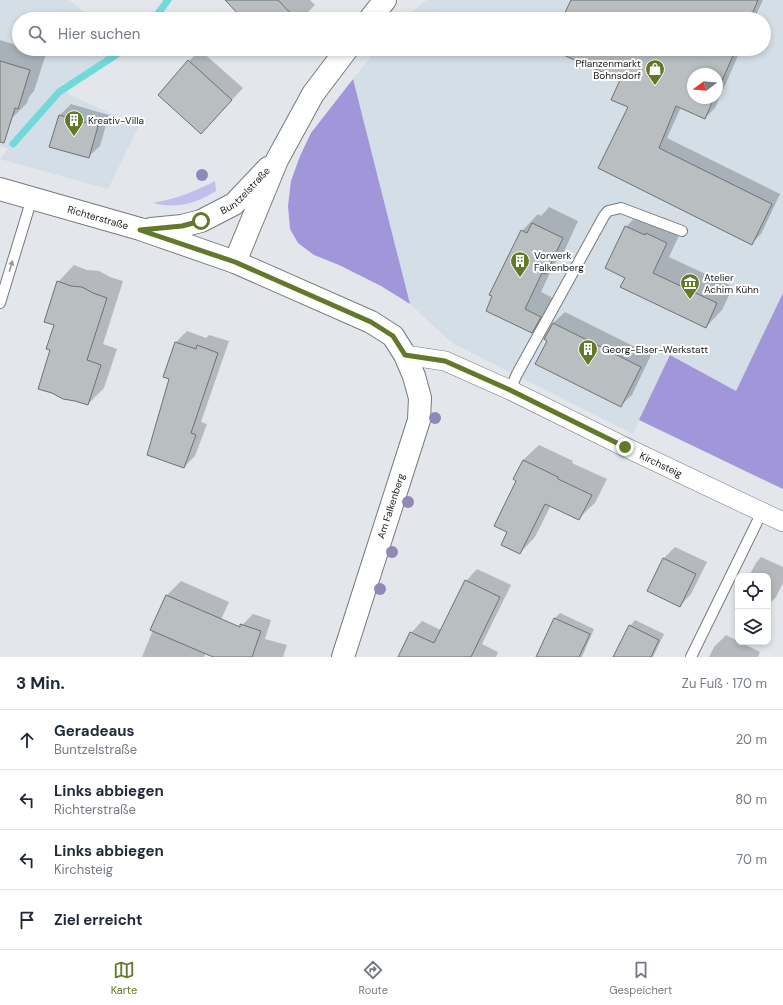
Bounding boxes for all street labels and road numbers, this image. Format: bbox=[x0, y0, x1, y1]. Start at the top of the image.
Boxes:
street label: Buntzelstraße bbox=[218, 164, 273, 217]
street label: Richterstraße bbox=[66, 202, 130, 232]
street label: Kirchsteig bbox=[638, 449, 685, 480]
street label: Am Falkenberg bbox=[374, 471, 408, 540]

